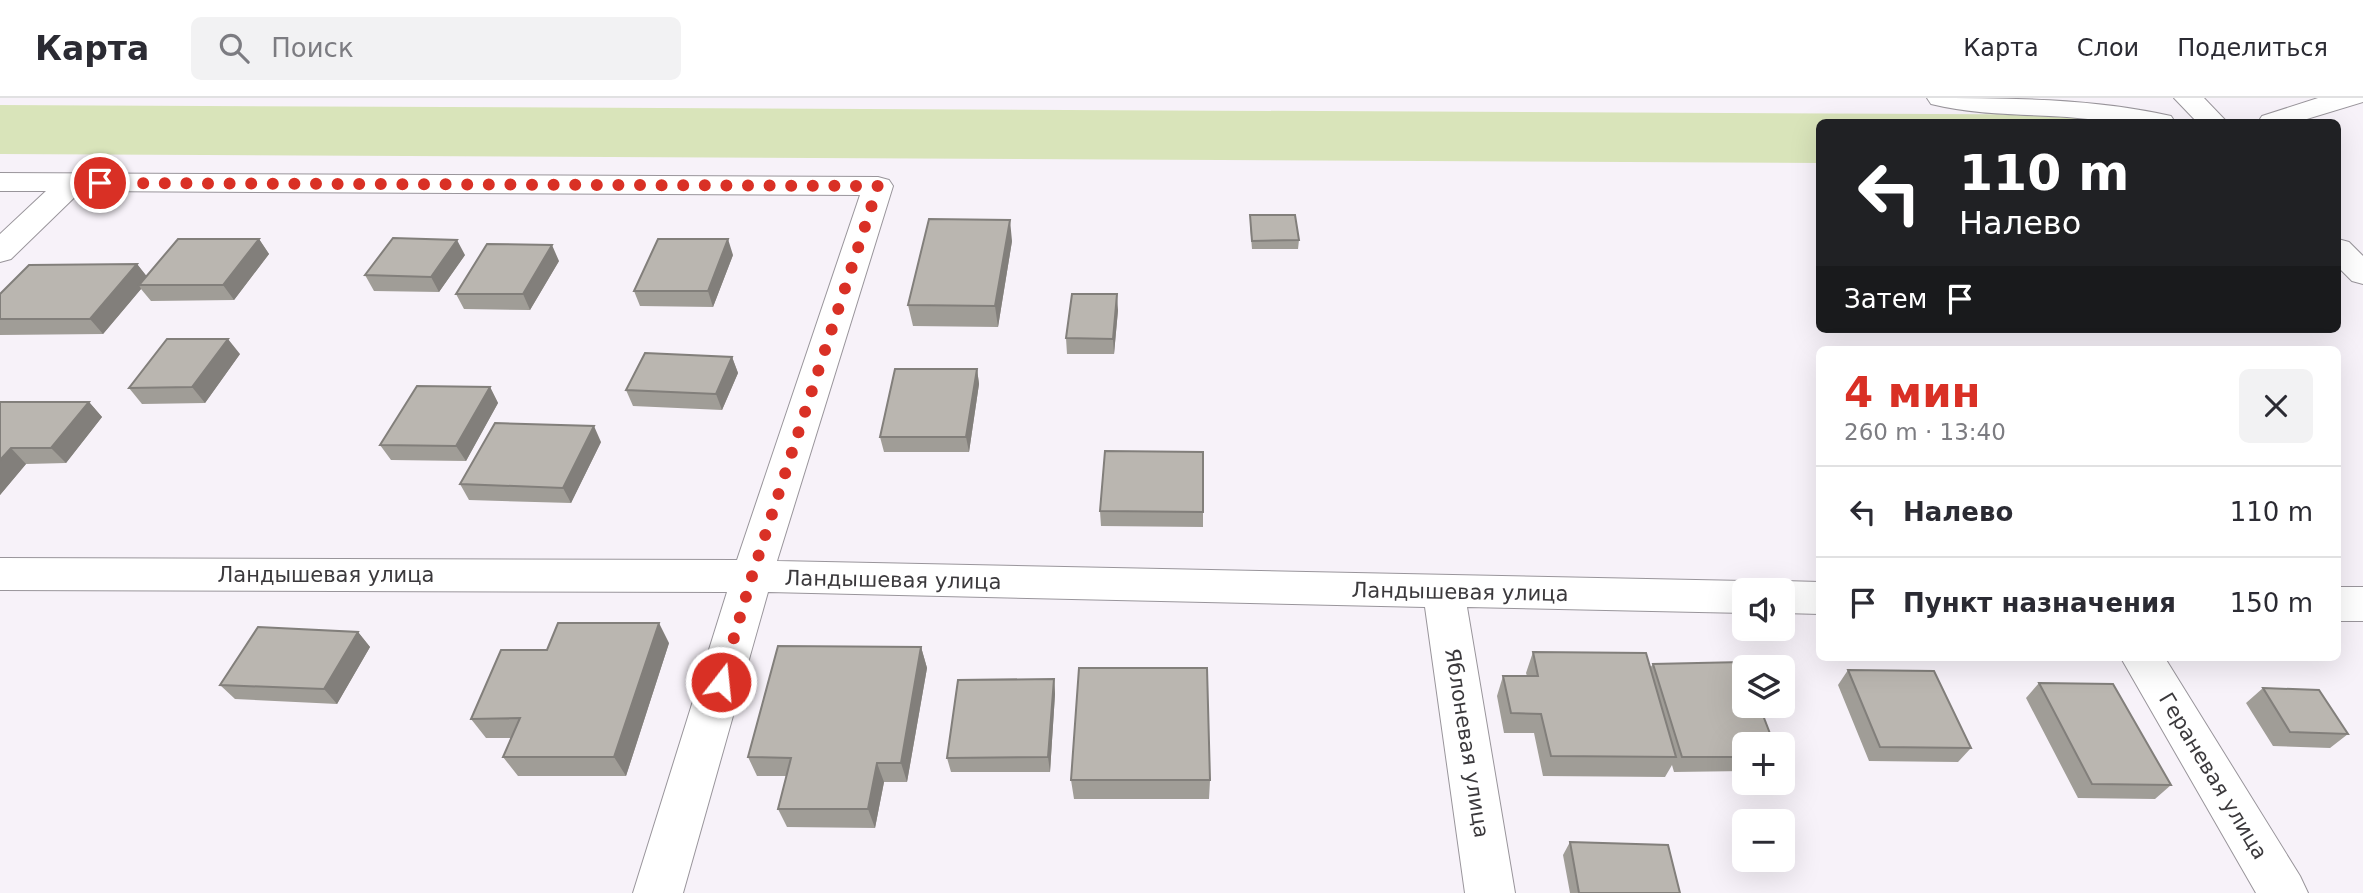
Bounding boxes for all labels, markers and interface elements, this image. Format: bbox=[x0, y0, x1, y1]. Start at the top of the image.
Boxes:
search box bbox=[191, 17, 681, 80]
text: Карта bbox=[35, 29, 149, 68]
icon: search bbox=[215, 29, 253, 67]
text: Поиск bbox=[271, 33, 354, 63]
text: Карта bbox=[1963, 34, 2039, 62]
text: Слои bbox=[2077, 34, 2139, 62]
text: Поделиться bbox=[2177, 34, 2328, 62]
text: 110 m bbox=[1959, 145, 2129, 202]
icon: left bbox=[1844, 147, 1935, 238]
pin bbox=[70, 153, 130, 213]
icon: arrive bbox=[81, 164, 119, 202]
text: Налево bbox=[1959, 204, 2081, 242]
icon: arrive bbox=[1941, 280, 1979, 318]
text: Затем bbox=[1844, 284, 1927, 314]
text: 4 мин bbox=[1844, 368, 1981, 417]
button: close bbox=[2239, 369, 2313, 443]
text: 260 m · 13:40 bbox=[1844, 419, 2006, 445]
icon: left bbox=[1844, 493, 1882, 531]
text: Налево bbox=[1903, 497, 2013, 527]
text: 110 m bbox=[2230, 497, 2313, 527]
street label: Ландышевая улица bbox=[218, 563, 434, 587]
street label: Ландышевая улица bbox=[784, 566, 1002, 594]
street label: Ландышевая улица bbox=[1351, 578, 1569, 606]
map controls bbox=[1732, 578, 1795, 872]
button: sound bbox=[1732, 578, 1795, 641]
icon: arrive bbox=[1844, 584, 1882, 622]
text: Пункт назначения bbox=[1903, 588, 2176, 618]
text: 150 m bbox=[2230, 588, 2313, 618]
position arrow bbox=[684, 645, 758, 719]
street label: Яблоневая улица bbox=[1440, 646, 1494, 840]
button: layers bbox=[1732, 655, 1795, 718]
street label: Гераневая улица bbox=[2154, 688, 2272, 864]
button: + bbox=[1732, 732, 1795, 795]
button: − bbox=[1732, 809, 1795, 872]

